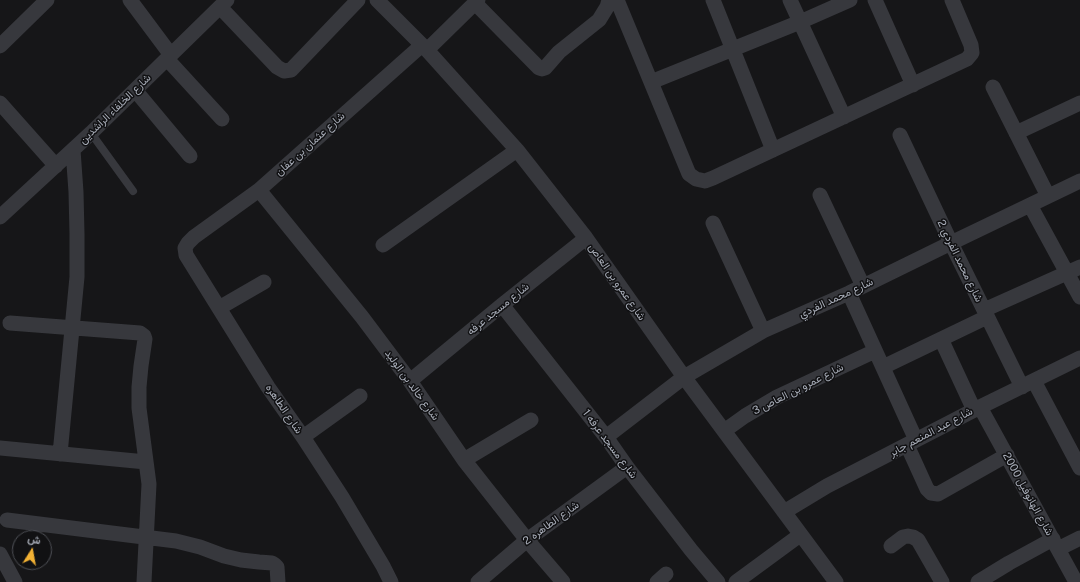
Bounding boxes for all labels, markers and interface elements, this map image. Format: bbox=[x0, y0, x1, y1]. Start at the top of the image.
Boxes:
street label: شارع الخلفاء الراشدين bbox=[76, 71, 154, 147]
street label: شارع عثمان بن عفان bbox=[272, 109, 348, 179]
street label: شارع محمد الفردي 2 bbox=[934, 218, 986, 304]
street label: شارع عمرو بن العاص bbox=[586, 241, 648, 323]
street label: شارع محمد الفردي bbox=[797, 275, 875, 321]
street label: شارع مسجد عرفه bbox=[464, 280, 532, 338]
street label: شارع خالد بن الوليد bbox=[382, 347, 442, 423]
street label: شارع عمرو بن العاص 3 bbox=[750, 360, 846, 418]
street label: شارع الطاهره bbox=[263, 382, 305, 436]
street label: شارع عبد المنعم جابر bbox=[887, 405, 975, 459]
street label: شارع مسجد عرفه 1 bbox=[580, 407, 640, 481]
street label: شارع الهانوفيل 2000 bbox=[1000, 450, 1056, 538]
street label: شارع الطاهره 2 bbox=[520, 498, 582, 548]
north arrow bbox=[12, 530, 52, 570]
text: ش bbox=[26, 532, 42, 546]

